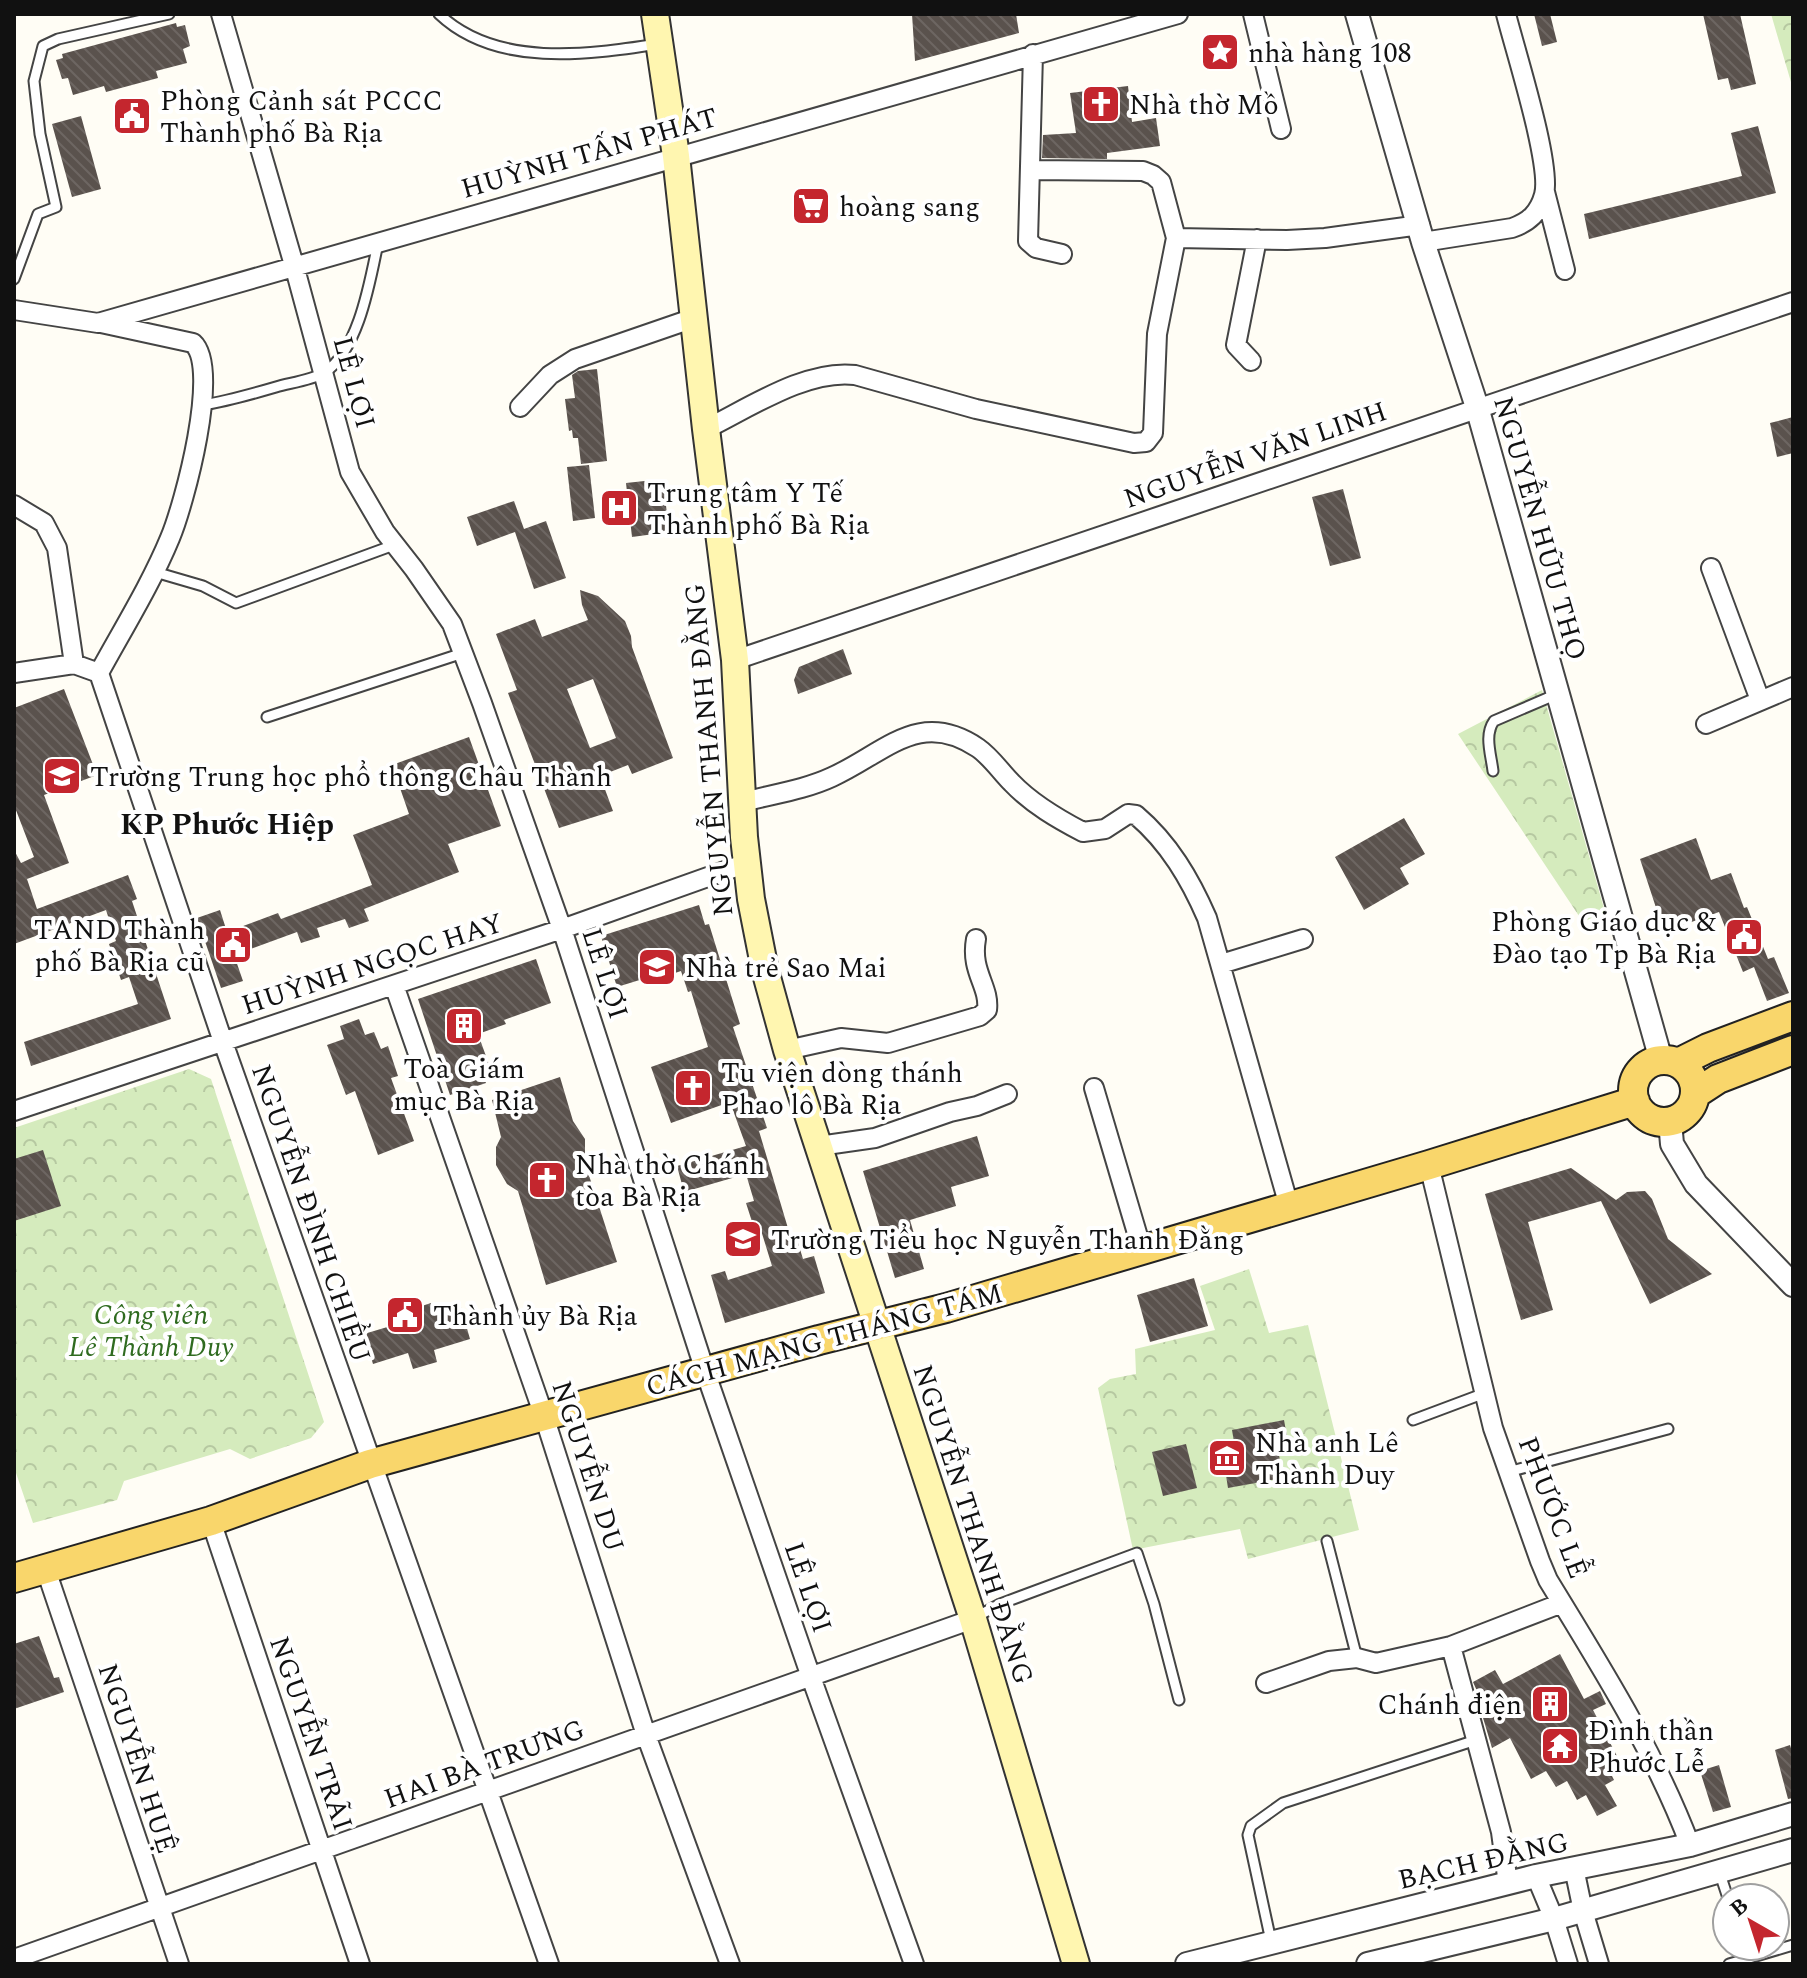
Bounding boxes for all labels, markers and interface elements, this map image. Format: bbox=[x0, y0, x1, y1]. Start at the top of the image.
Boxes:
place icon: nhà hàng 108 bbox=[1199, 31, 1241, 73]
place label: nhà hàng 108 bbox=[1248, 32, 1411, 75]
place label: Phòng Cảnh sát PCCC Thành phố Bà Rịa bbox=[160, 80, 443, 155]
church icon: Nhà thờ Mồ bbox=[1080, 83, 1122, 125]
place label: Nhà thờ Mồ bbox=[1129, 84, 1279, 127]
public building icon: Phòng Cảnh sát PCCC Thành phố Bà Rịa bbox=[111, 95, 153, 137]
street label: HUỲNH TẤN PHÁT bbox=[456, 96, 723, 211]
supermarket icon: hoàng sang bbox=[790, 185, 832, 227]
place label: hoàng sang bbox=[839, 186, 980, 229]
street label: LÊ LỢI bbox=[321, 331, 386, 433]
street label: NGUYỄN VĂN LINH bbox=[1118, 390, 1393, 521]
street label: NGUYỄN HỮU THỌ bbox=[1481, 391, 1598, 666]
place label: Trung tâm Y Tế Thành phố Bà Rịa bbox=[647, 472, 870, 547]
hospital icon: Trung tâm Y Tế Thành phố Bà Rịa bbox=[598, 487, 640, 529]
street label: NGUYỄN THANH ĐẰNG bbox=[674, 582, 745, 918]
school or university icon: Trường Trung học phổ thông Châu Thành bbox=[41, 755, 83, 797]
place label: Trường Trung học phổ thông Châu Thành bbox=[90, 756, 612, 799]
district label: KP Phước Hiệp bbox=[120, 802, 334, 848]
place label: Phòng Giáo dục & Đào tạo Tp Bà Rịa bbox=[1491, 901, 1717, 976]
street label: HUỲNH NGỌC HAY bbox=[236, 902, 509, 1027]
place label: TAND Thành phố Bà Rịa cũ bbox=[34, 909, 205, 984]
public building icon: Phòng Giáo dục & Đào tạo Tp Bà Rịa bbox=[1723, 916, 1765, 958]
street label: LÊ LỢI bbox=[570, 922, 640, 1025]
public building icon: TAND Thành phố Bà Rịa cũ bbox=[212, 924, 254, 966]
school or university icon: Nhà trẻ Sao Mai bbox=[636, 946, 678, 988]
place label: Nhà trẻ Sao Mai bbox=[685, 947, 887, 990]
building icon: Toà Giám mục Bà Rịa bbox=[443, 1005, 485, 1047]
place label: Toà Giám mục Bà Rịa bbox=[394, 1048, 534, 1123]
place label: Tu viện dòng thánh Phao lô Bà Rịa bbox=[721, 1052, 963, 1127]
street label: NGUYỄN ĐÌNH CHIỂU bbox=[239, 1058, 382, 1369]
church icon: Tu viện dòng thánh Phao lô Bà Rịa bbox=[672, 1067, 714, 1109]
place label: Nhà thờ Chánh tòa Bà Rịa bbox=[575, 1144, 765, 1219]
church icon: Nhà thờ Chánh tòa Bà Rịa bbox=[526, 1159, 568, 1201]
school or university icon: Trường Tiểu học Nguyễn Thanh Đằng bbox=[722, 1218, 764, 1260]
place label: Trường Tiểu học Nguyễn Thanh Đằng bbox=[771, 1219, 1244, 1262]
street label: CÁCH MẠNG THÁNG TÁM bbox=[641, 1272, 1008, 1409]
park label: Công viên Lê Thành Duy bbox=[68, 1294, 234, 1369]
public building icon: Thành ủy Bà Rịa bbox=[384, 1294, 426, 1336]
place label: Thành ủy Bà Rịa bbox=[433, 1295, 638, 1338]
street label: NGUYỄN THANH ĐẰNG bbox=[901, 1359, 1045, 1690]
street label: NGUYỄN DU bbox=[540, 1375, 636, 1558]
place label: Nhà anh Lê Thành Duy bbox=[1255, 1422, 1399, 1497]
street label: PHƯỚC LỄ bbox=[1506, 1430, 1599, 1585]
museum icon: Nhà anh Lê Thành Duy bbox=[1206, 1437, 1248, 1479]
street label: LÊ LỢI bbox=[772, 1536, 843, 1639]
street label: NGUYỄN TRÃI bbox=[257, 1630, 364, 1837]
street label: NGUYỄN HUỆ bbox=[86, 1658, 188, 1859]
building icon: Chánh điện bbox=[1529, 1683, 1571, 1725]
place label: Chánh điện bbox=[1378, 1684, 1522, 1727]
street label: HAI BÀ TRƯNG bbox=[378, 1708, 591, 1821]
place label: Đình thần Phước Lễ bbox=[1588, 1710, 1714, 1785]
temple icon: Đình thần Phước Lễ bbox=[1539, 1725, 1581, 1767]
street label: BẠCH ĐẰNG bbox=[1394, 1821, 1573, 1902]
north arrow bbox=[1711, 1882, 1791, 1962]
text: B bbox=[1723, 1890, 1756, 1925]

